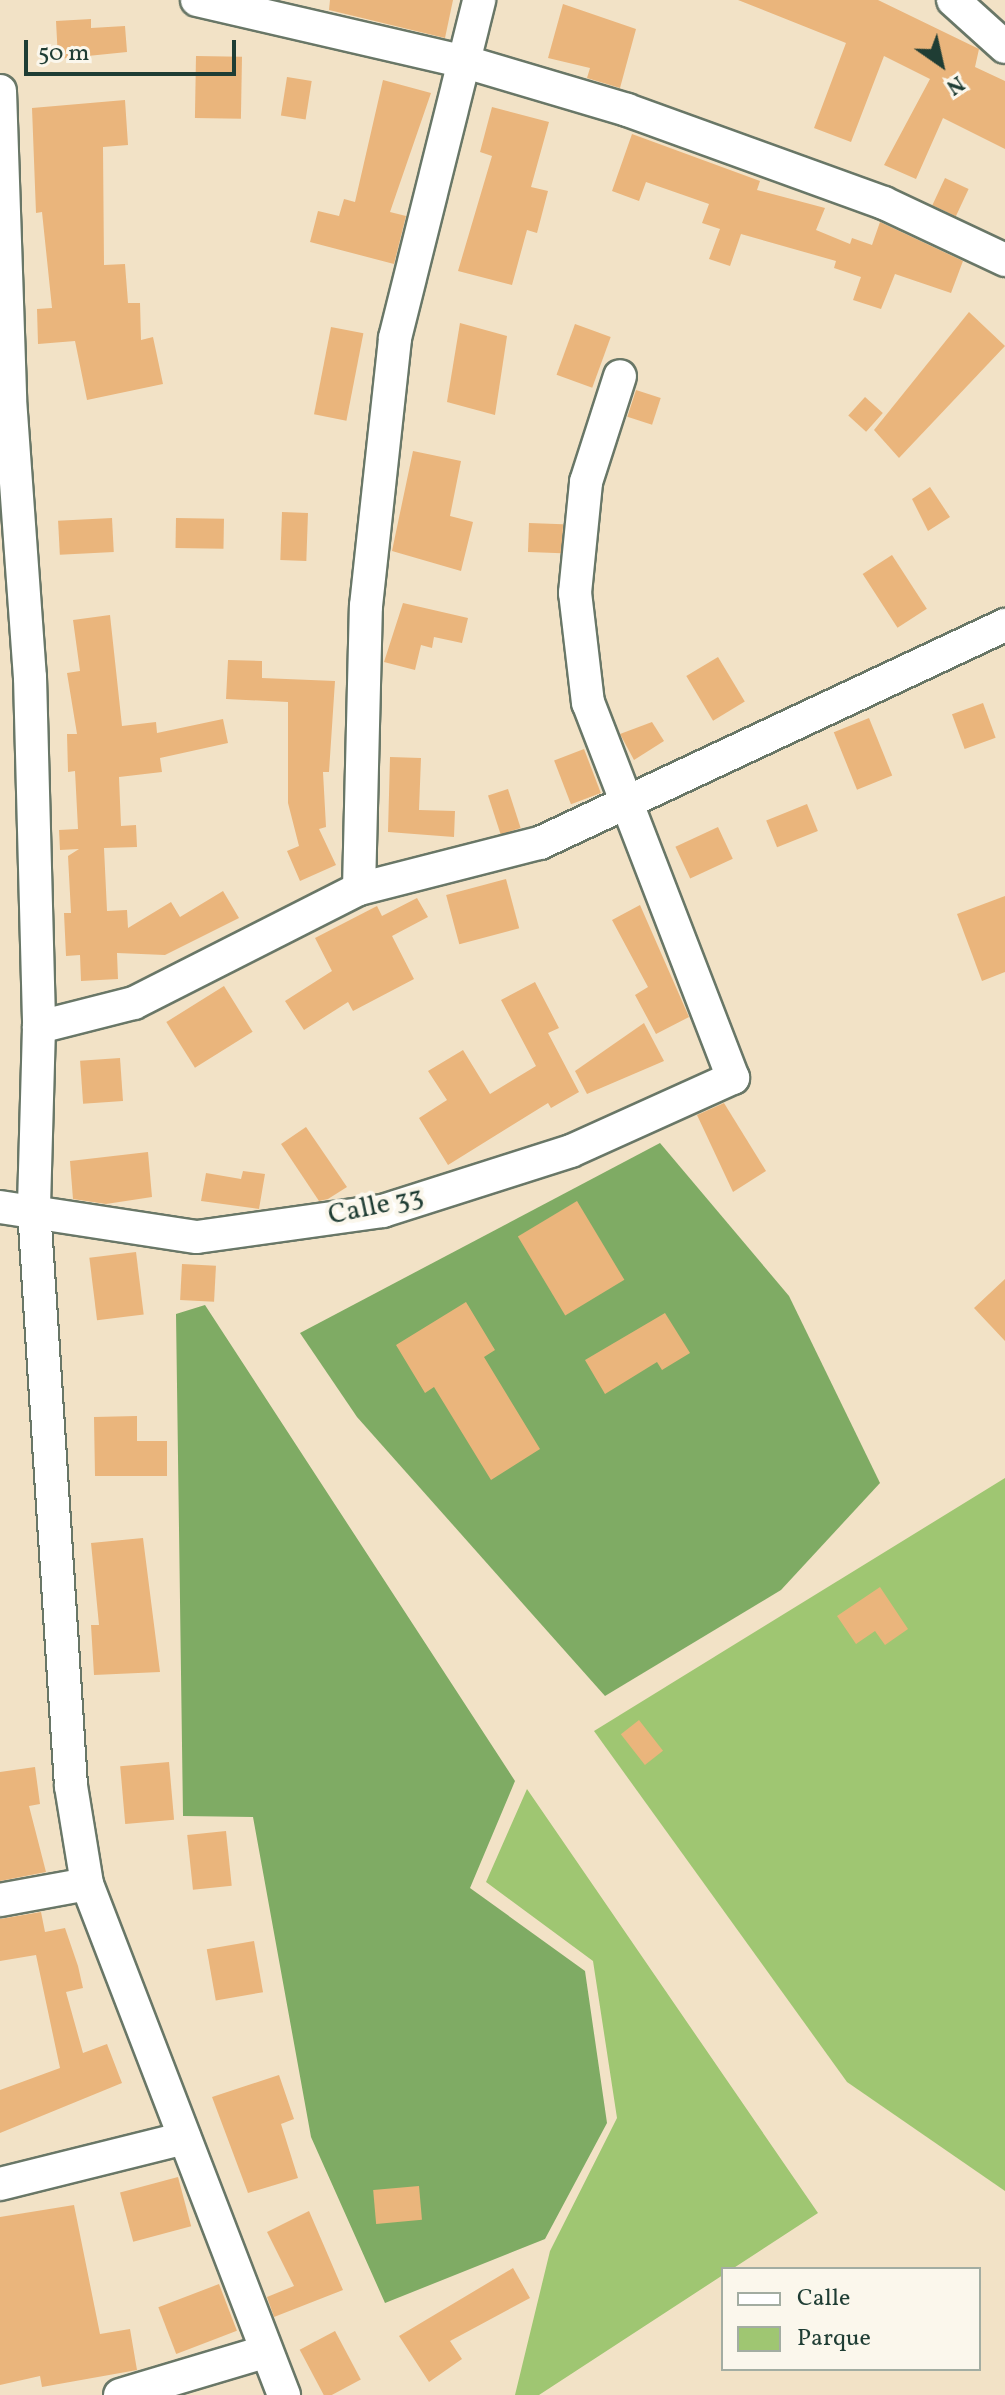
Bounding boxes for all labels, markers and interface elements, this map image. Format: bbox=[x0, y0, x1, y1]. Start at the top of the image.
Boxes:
scale bar bbox=[28, 24, 240, 74]
north arrow bbox=[901, 24, 981, 104]
text: 50 m bbox=[38, 37, 90, 71]
text: N bbox=[939, 67, 970, 102]
street label: Calle 33 bbox=[325, 1181, 427, 1233]
legend bbox=[721, 2267, 981, 2371]
text: Calle bbox=[797, 2282, 850, 2316]
text: Parque bbox=[797, 2322, 871, 2356]

